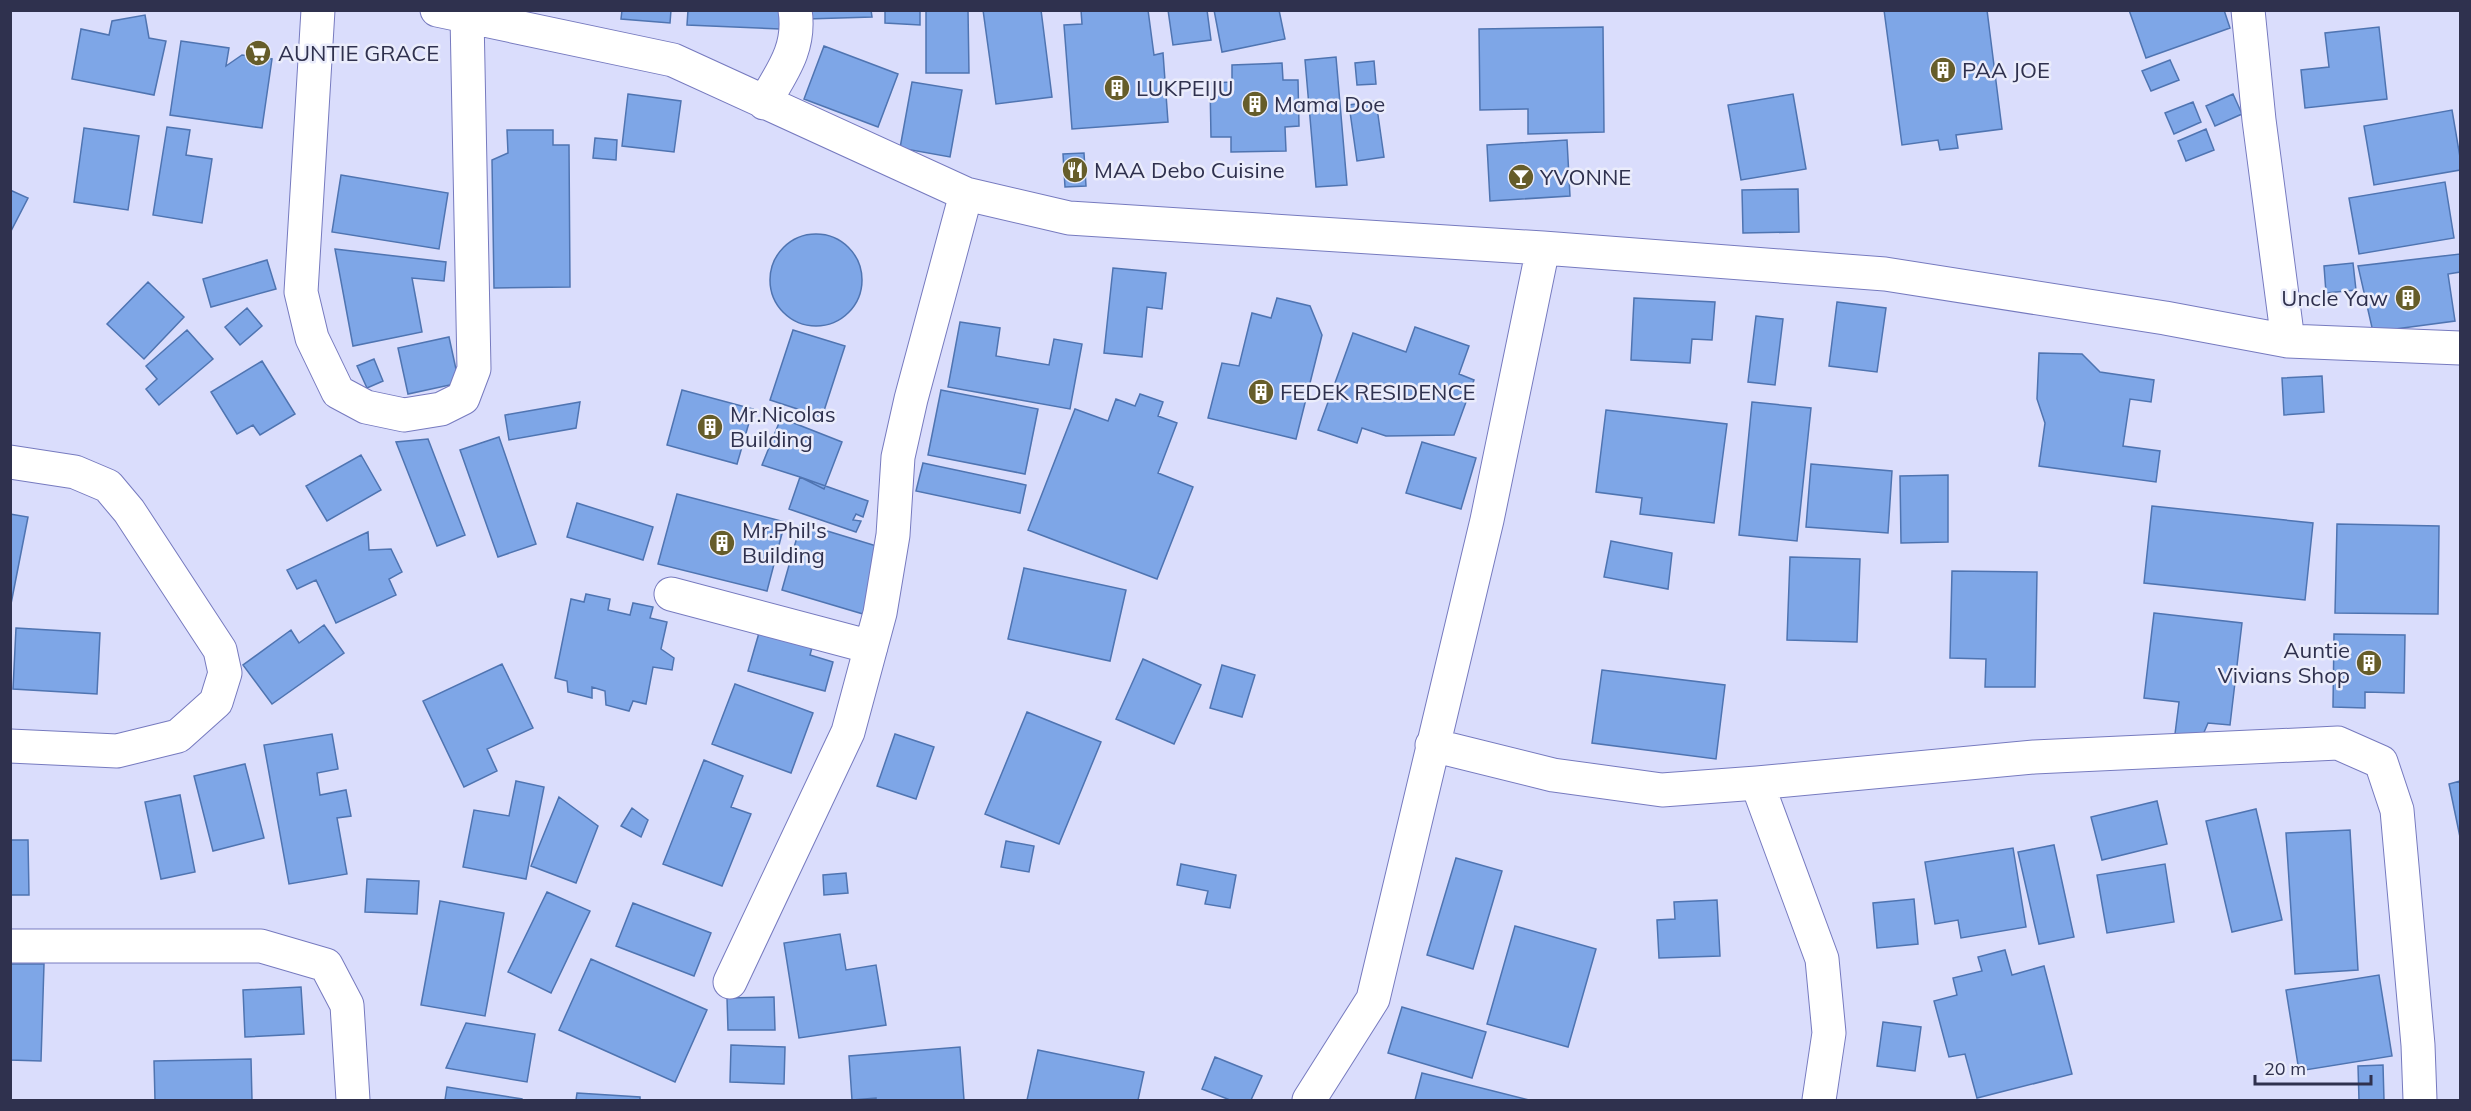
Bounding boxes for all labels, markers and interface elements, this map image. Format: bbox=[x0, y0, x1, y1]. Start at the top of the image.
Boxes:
supermarket icon: AUNTIE GRACE bbox=[243, 38, 273, 68]
place label: AUNTIE GRACE bbox=[278, 39, 439, 67]
building icon: PAA JOE bbox=[1928, 55, 1958, 85]
place label: PAA JOE bbox=[1962, 56, 2050, 84]
building icon: LUKPEIJU bbox=[1102, 73, 1132, 103]
place label: LUKPEIJU bbox=[1136, 74, 1234, 102]
building icon: Mama Doe bbox=[1240, 89, 1270, 119]
place label: Mama Doe bbox=[1274, 90, 1385, 118]
restaurant icon: MAA Debo Cuisine bbox=[1060, 155, 1090, 185]
place label: MAA Debo Cuisine bbox=[1094, 156, 1285, 184]
bar icon: YVONNE bbox=[1506, 162, 1536, 192]
place label: YVONNE bbox=[1539, 163, 1631, 191]
building icon: Uncle Yaw bbox=[2393, 283, 2423, 313]
place label: Uncle Yaw bbox=[2281, 284, 2388, 312]
building icon: FEDEK RESIDENCE bbox=[1246, 377, 1276, 407]
place label: FEDEK RESIDENCE bbox=[1280, 378, 1476, 406]
place label: Mr.Nicolas Building bbox=[730, 400, 836, 453]
building icon: Mr.Nicolas Building bbox=[695, 412, 725, 442]
place label: Mr.Phil's Building bbox=[742, 516, 827, 569]
building icon: Mr.Phil's Building bbox=[707, 528, 737, 558]
place label: Auntie Vivians Shop bbox=[2217, 636, 2350, 689]
building icon: Auntie Vivians Shop bbox=[2354, 648, 2384, 678]
scale bar bbox=[2255, 1048, 2370, 1086]
text: 20 m bbox=[2264, 1057, 2306, 1080]

